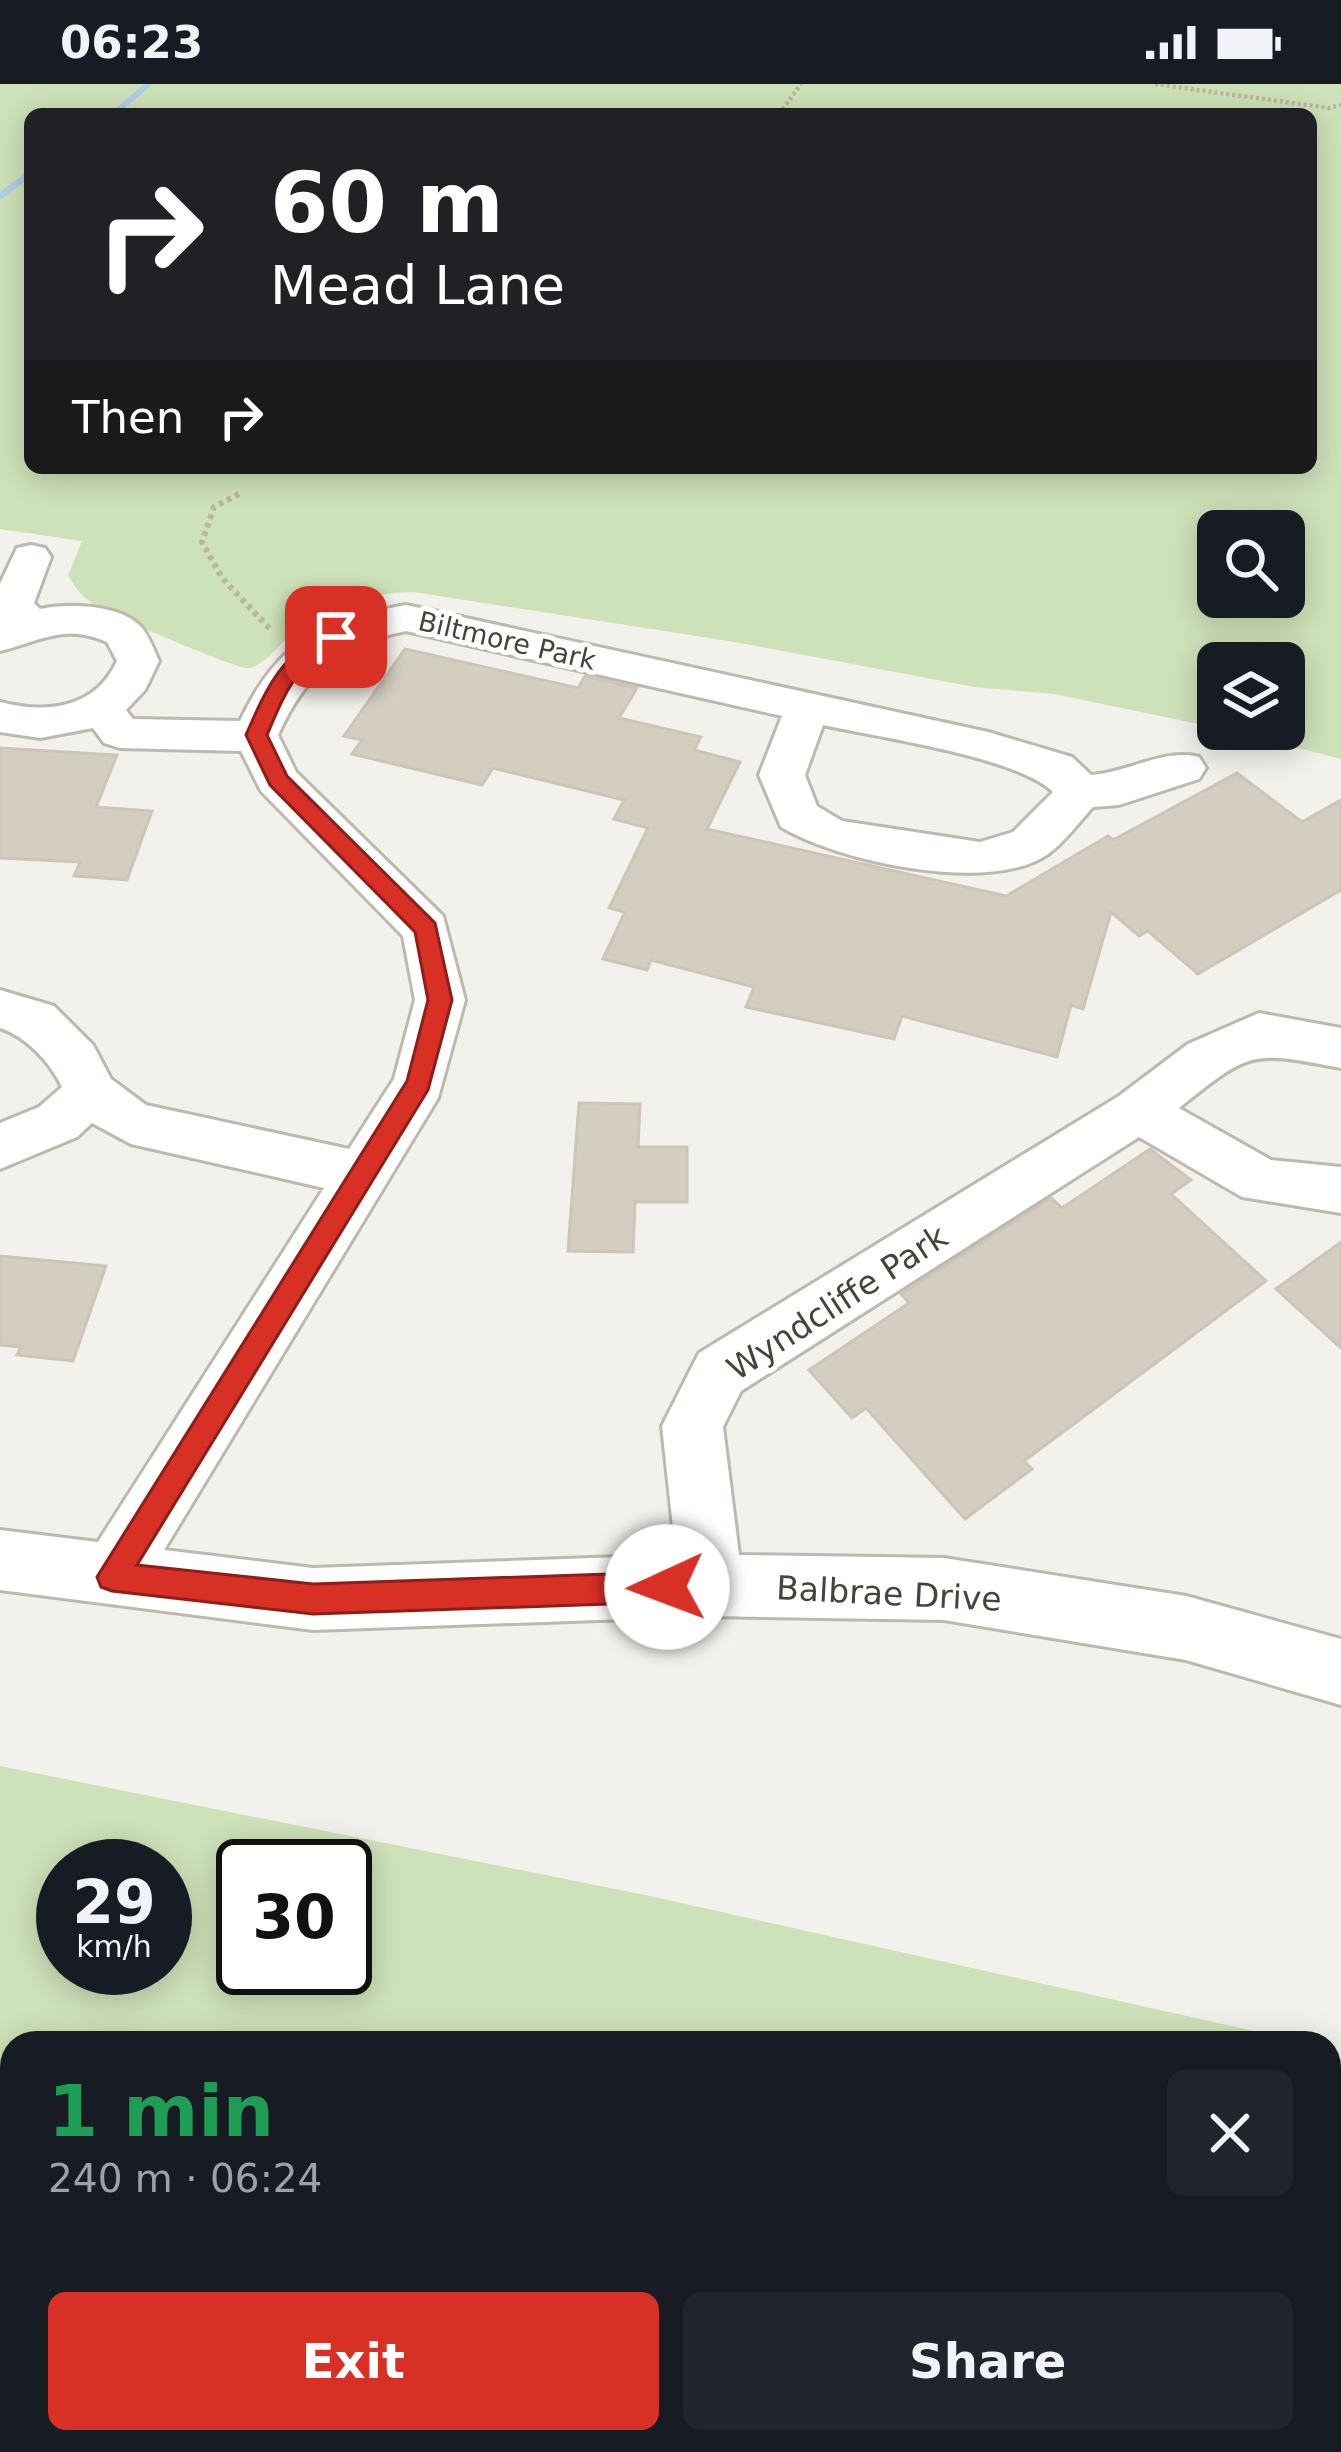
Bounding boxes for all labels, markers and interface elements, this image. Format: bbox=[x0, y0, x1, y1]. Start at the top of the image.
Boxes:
text: 06:23 bbox=[60, 16, 203, 69]
text: 60 m bbox=[270, 154, 504, 252]
icon: right bbox=[72, 156, 228, 312]
text: Mead Lane bbox=[270, 254, 565, 317]
icon: right bbox=[208, 384, 274, 450]
text: Then bbox=[72, 391, 184, 444]
map controls bbox=[1197, 510, 1305, 750]
button: search bbox=[1197, 510, 1305, 618]
pin bbox=[285, 586, 387, 688]
icon: arrive bbox=[303, 604, 369, 670]
street label: Biltmore Park bbox=[415, 605, 599, 676]
button: layers bbox=[1197, 642, 1305, 750]
street label: Wyndcliffe Park bbox=[720, 1216, 955, 1388]
position arrow bbox=[604, 1524, 730, 1650]
street label: Balbrae Drive bbox=[775, 1568, 1003, 1619]
speed limit sign: 30 bbox=[216, 1839, 372, 1995]
text: 29 bbox=[72, 1867, 156, 1937]
text: km/h bbox=[76, 1929, 152, 1964]
text: 1 min bbox=[48, 2069, 274, 2153]
button: close bbox=[1167, 2070, 1293, 2196]
text: 240 m · 06:24 bbox=[48, 2156, 322, 2201]
button: Exit bbox=[48, 2292, 659, 2430]
button: Share bbox=[683, 2292, 1293, 2430]

